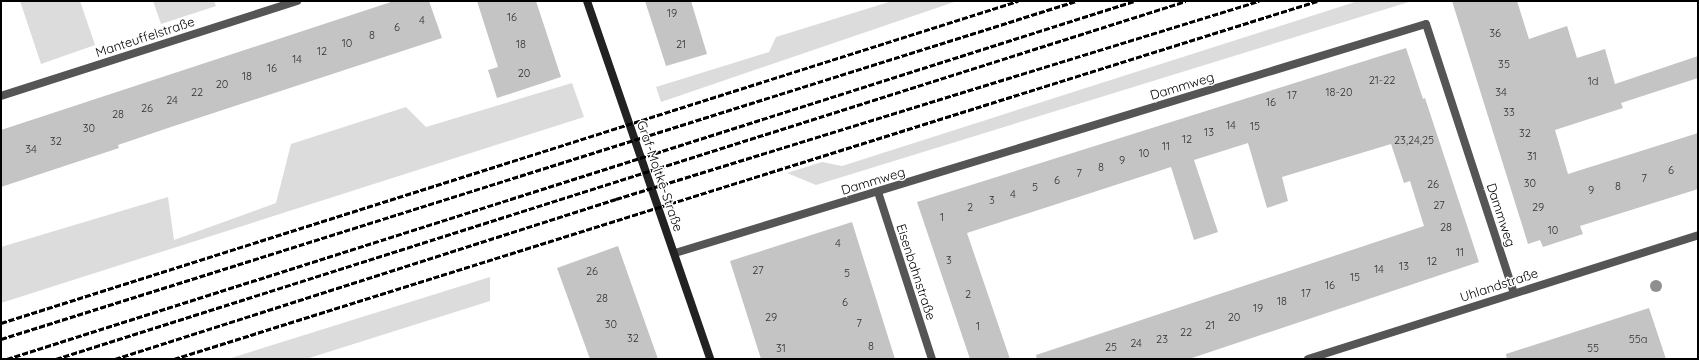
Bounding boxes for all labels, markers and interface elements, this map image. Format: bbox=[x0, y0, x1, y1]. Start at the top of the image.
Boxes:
house number: 19 bbox=[667, 6, 677, 20]
house number: 16 bbox=[507, 10, 517, 24]
house number: 4 bbox=[419, 13, 425, 27]
street label: Manteuffelstraße bbox=[93, 14, 197, 60]
house number: 6 bbox=[394, 20, 400, 34]
house number: 36 bbox=[1489, 26, 1501, 40]
house number: 8 bbox=[369, 28, 375, 42]
house number: 10 bbox=[342, 36, 352, 50]
house number: 18 bbox=[516, 37, 526, 51]
house number: 21 bbox=[676, 37, 686, 51]
house number: 12 bbox=[317, 44, 327, 58]
house number: 14 bbox=[292, 52, 302, 66]
house number: 35 bbox=[1498, 57, 1510, 71]
house number: 16 bbox=[267, 61, 277, 75]
house number: 20 bbox=[518, 66, 530, 80]
house number: 18 bbox=[242, 69, 252, 83]
street label: Dammweg bbox=[1148, 69, 1216, 103]
house number: 21-22 bbox=[1369, 73, 1395, 87]
house number: 1d bbox=[1588, 74, 1598, 88]
house number: 20 bbox=[216, 77, 228, 91]
house number: 22 bbox=[191, 85, 203, 99]
house number: 18-20 bbox=[1326, 85, 1352, 99]
house number: 34 bbox=[1495, 85, 1507, 99]
house number: 17 bbox=[1287, 88, 1297, 102]
house number: 24 bbox=[166, 93, 178, 107]
house number: 16 bbox=[1266, 95, 1276, 109]
house number: 26 bbox=[141, 101, 153, 115]
house number: 33 bbox=[1503, 105, 1515, 119]
house number: 28 bbox=[112, 107, 124, 121]
house number: 14 bbox=[1226, 118, 1236, 132]
street label: Graf-Moltke-Straße bbox=[634, 119, 686, 233]
house number: 15 bbox=[1250, 119, 1260, 133]
house number: 30 bbox=[83, 121, 95, 135]
house number: 13 bbox=[1204, 125, 1214, 139]
house number: 32 bbox=[1519, 126, 1531, 140]
house number: 12 bbox=[1182, 132, 1192, 146]
house number: 23,24,25 bbox=[1394, 133, 1434, 147]
house number: 32 bbox=[50, 134, 62, 148]
house number: 11 bbox=[1162, 139, 1170, 153]
house number: 34 bbox=[25, 142, 37, 156]
house number: 10 bbox=[1139, 146, 1149, 160]
house number: 31 bbox=[1527, 149, 1537, 163]
house number: 9 bbox=[1119, 153, 1125, 167]
house number: 8 bbox=[1098, 160, 1104, 174]
house number: 6 bbox=[1668, 163, 1674, 177]
street label: Dammweg bbox=[839, 164, 907, 198]
house number: 7 bbox=[1076, 166, 1082, 180]
house number: 7 bbox=[1641, 171, 1647, 185]
house number: 6 bbox=[1054, 173, 1060, 187]
house number: 30 bbox=[1524, 176, 1536, 190]
house number: 26 bbox=[1427, 177, 1439, 191]
house number: 8 bbox=[1615, 179, 1621, 193]
house number: 5 bbox=[1032, 180, 1038, 194]
street label: Dammweg bbox=[1483, 181, 1519, 249]
house number: 9 bbox=[1588, 183, 1594, 197]
house number: 4 bbox=[1010, 187, 1016, 201]
house number: 3 bbox=[989, 193, 995, 207]
house number: 27 bbox=[1433, 198, 1445, 212]
house number: 2 bbox=[967, 200, 973, 214]
house number: 29 bbox=[1532, 200, 1544, 214]
house number: 1 bbox=[940, 210, 944, 224]
house number: 28 bbox=[1440, 220, 1452, 234]
street label: Eisenbahnstraße bbox=[893, 222, 939, 322]
house number: 10 bbox=[1548, 223, 1558, 237]
house number: 4 bbox=[835, 236, 841, 250]
house number: 11 bbox=[1456, 245, 1464, 259]
house number: 3 bbox=[946, 253, 952, 267]
house number: 12 bbox=[1427, 254, 1437, 268]
house number: 13 bbox=[1399, 259, 1409, 273]
house number: 14 bbox=[1374, 262, 1384, 276]
house number: 27 bbox=[752, 263, 764, 277]
house number: 26 bbox=[586, 264, 598, 278]
street label: Uhlandstraße bbox=[1458, 265, 1540, 305]
house number: 5 bbox=[844, 266, 850, 280]
house number: 15 bbox=[1350, 270, 1360, 284]
house number: 16 bbox=[1325, 278, 1335, 292]
house number: 17 bbox=[1301, 286, 1311, 300]
house number: 2 bbox=[965, 287, 971, 301]
house number: 28 bbox=[596, 291, 608, 305]
house number: 18 bbox=[1277, 294, 1287, 308]
house number: 6 bbox=[842, 295, 848, 309]
house number: 19 bbox=[1253, 301, 1263, 315]
house number: 29 bbox=[765, 310, 777, 324]
house number: 20 bbox=[1228, 310, 1240, 324]
house number: 7 bbox=[856, 316, 862, 330]
house number: 30 bbox=[605, 317, 617, 331]
house number: 21 bbox=[1205, 318, 1215, 332]
house number: 1 bbox=[976, 319, 980, 333]
house number: 22 bbox=[1180, 325, 1192, 339]
house number: 32 bbox=[627, 331, 639, 345]
house number: 23 bbox=[1156, 332, 1168, 346]
house number: 55a bbox=[1629, 332, 1647, 346]
house number: 24 bbox=[1130, 336, 1142, 350]
house number: 8 bbox=[868, 339, 874, 353]
house number: 25 bbox=[1105, 340, 1117, 354]
house number: 31 bbox=[776, 341, 786, 355]
house number: 55 bbox=[1587, 341, 1599, 355]

